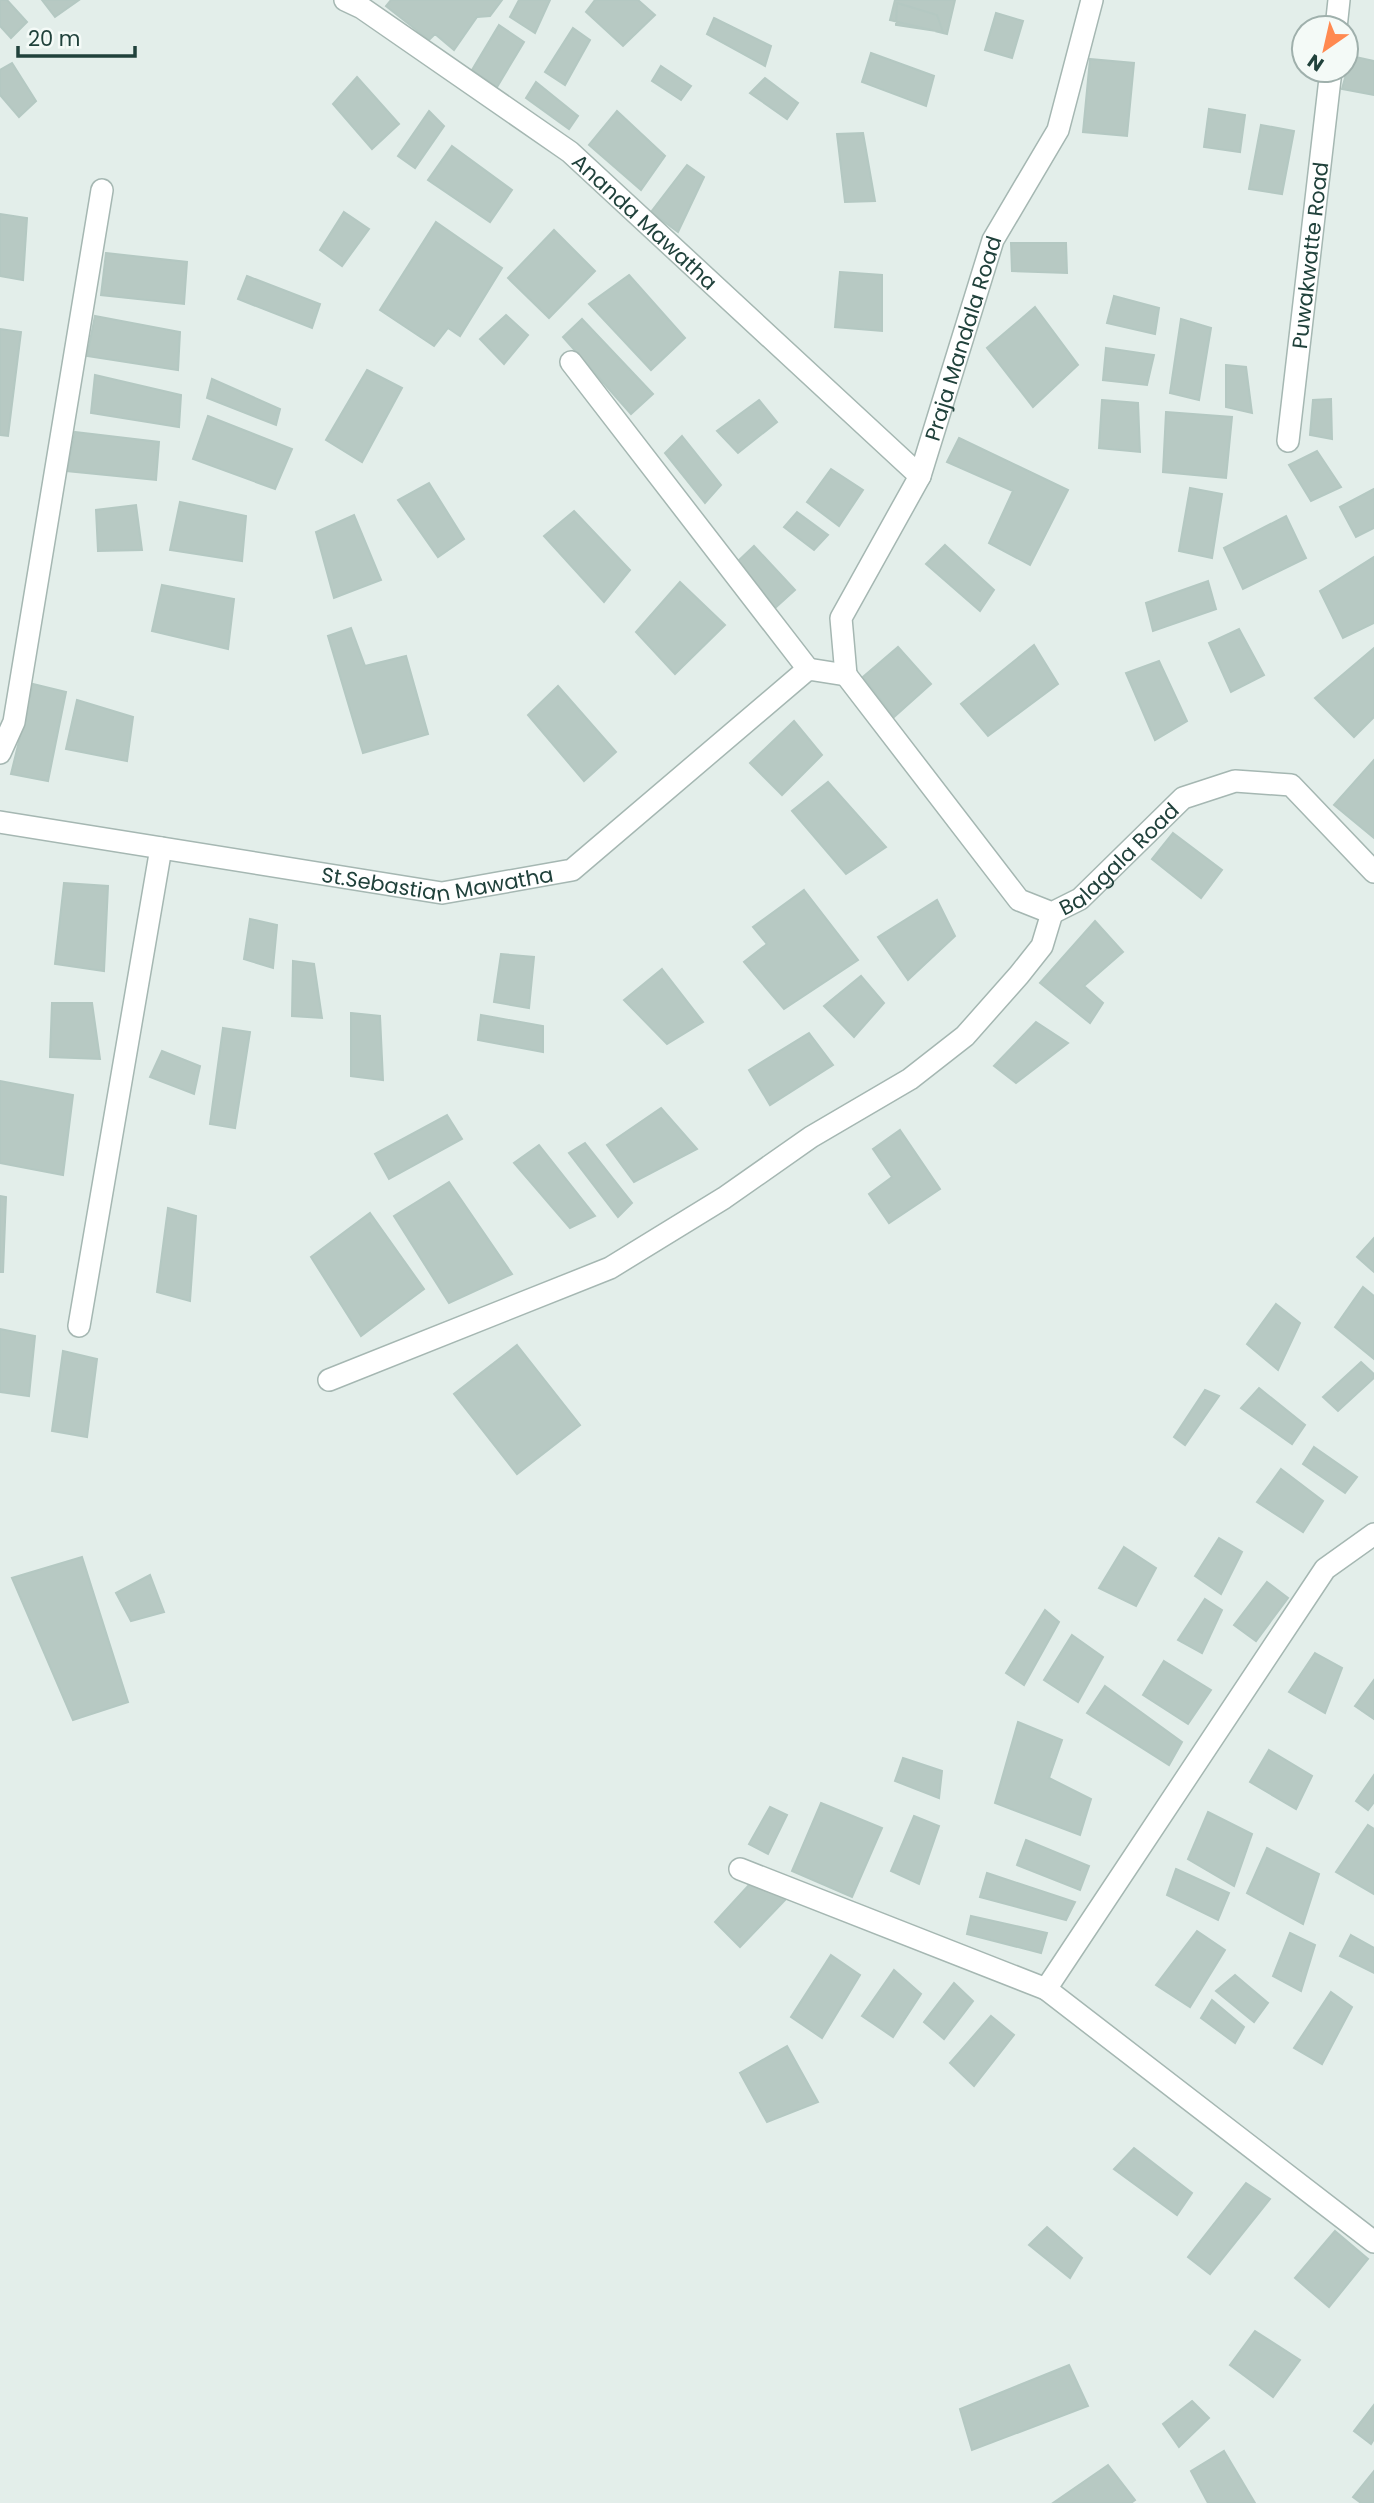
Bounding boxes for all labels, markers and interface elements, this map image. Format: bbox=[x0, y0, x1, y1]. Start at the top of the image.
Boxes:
scale bar bbox=[18, 14, 135, 58]
north arrow bbox=[1290, 14, 1360, 84]
text: 20 m bbox=[28, 24, 81, 53]
text: N bbox=[1302, 47, 1329, 78]
street label: Ananda Mawatha bbox=[566, 147, 724, 296]
street label: Puwakwatte Road bbox=[1284, 160, 1335, 350]
street label: Praja Mandala Road bbox=[917, 232, 1008, 444]
street label: Balagala Road bbox=[1054, 796, 1185, 922]
street label: St.Sebastian Mawatha bbox=[319, 859, 555, 908]

